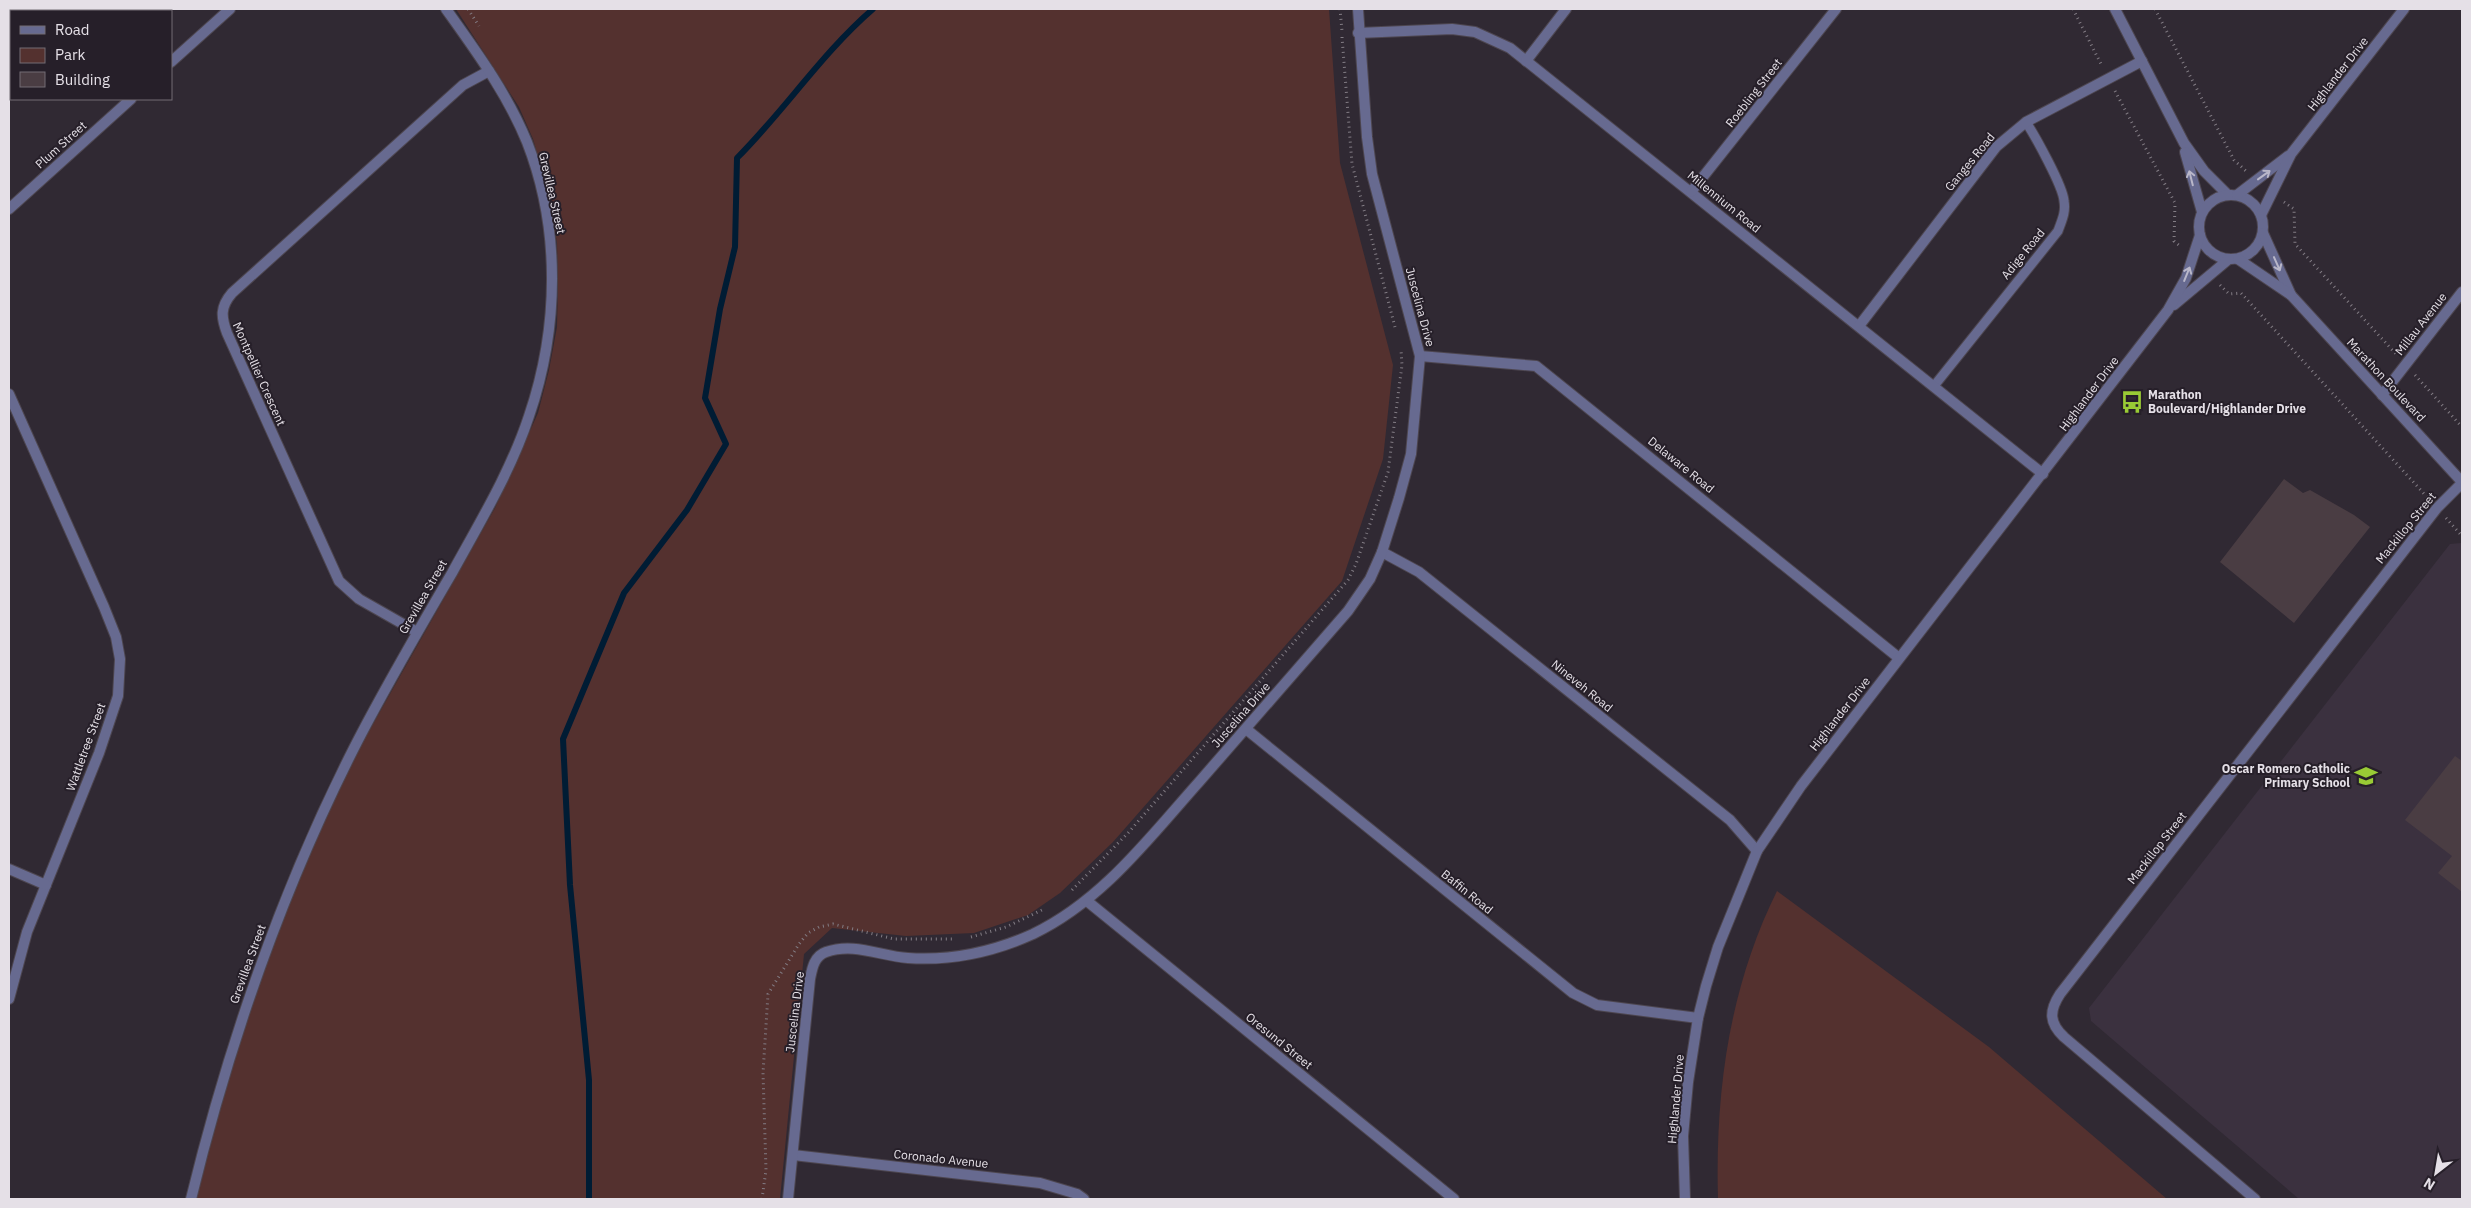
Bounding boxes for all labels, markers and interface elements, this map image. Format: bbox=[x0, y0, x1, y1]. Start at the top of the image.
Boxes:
legend bbox=[10, 10, 172, 100]
text: Road bbox=[55, 20, 90, 39]
street label: Highlander Drive bbox=[2304, 33, 2371, 114]
text: Park bbox=[55, 45, 85, 64]
street label: Roebling Street bbox=[1722, 55, 1785, 130]
text: Building bbox=[55, 70, 110, 89]
street label: Plum Street bbox=[32, 118, 89, 171]
street label: Ganges Road bbox=[1942, 129, 1998, 194]
street label: Grevillea Street bbox=[536, 151, 569, 235]
street label: Millennium Road bbox=[1685, 167, 1764, 236]
one-way arrow bbox=[2257, 169, 2270, 180]
one-way arrow bbox=[2186, 171, 2196, 187]
street label: Adige Road bbox=[1998, 225, 2048, 282]
one-way arrow bbox=[2273, 256, 2282, 271]
street label: Juscelina Drive bbox=[1403, 266, 1438, 349]
one-way arrow bbox=[2183, 267, 2192, 282]
street label: Millau Avenue bbox=[2392, 289, 2450, 358]
street label: Montpellier Crescent bbox=[230, 320, 289, 428]
street label: Marathon Boulevard bbox=[2344, 335, 2429, 425]
street label: Highlander Drive bbox=[2056, 353, 2122, 434]
place label: Marathon Boulevard/Highlander Drive bbox=[2148, 387, 2306, 416]
bus stop icon: Marathon Boulevard/Highlander Drive bbox=[2119, 389, 2145, 415]
street label: Delaware Road bbox=[1645, 433, 1718, 496]
street label: Mackillop Street bbox=[2372, 489, 2439, 566]
street label: Grevillea Street bbox=[395, 557, 450, 637]
street label: Nineveh Road bbox=[1549, 656, 1616, 715]
street label: Highlander Drive bbox=[1806, 673, 1873, 754]
street label: Juscelina Drive bbox=[1208, 679, 1273, 750]
street label: Wattletree Street bbox=[63, 701, 108, 793]
place label: Oscar Romero Catholic Primary School bbox=[2222, 761, 2350, 790]
school or university icon: Oscar Romero Catholic Primary School bbox=[2353, 763, 2379, 789]
street label: Mackillop Street bbox=[2124, 809, 2189, 887]
street label: Baffin Road bbox=[1438, 866, 1496, 917]
street label: Grevillea Street bbox=[226, 922, 269, 1006]
street label: Juscelina Drive bbox=[782, 970, 807, 1053]
street label: Oresund Street bbox=[1243, 1009, 1316, 1072]
street label: Highlander Drive bbox=[1664, 1053, 1687, 1144]
street label: Coronado Avenue bbox=[893, 1146, 990, 1171]
north arrow bbox=[2411, 1148, 2461, 1198]
text: N bbox=[2420, 1174, 2438, 1194]

